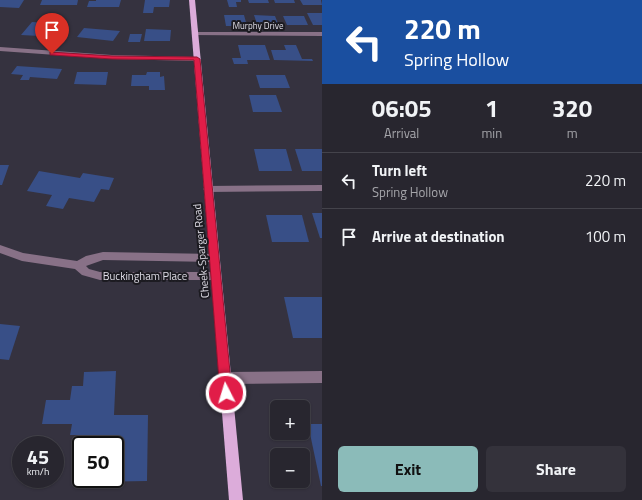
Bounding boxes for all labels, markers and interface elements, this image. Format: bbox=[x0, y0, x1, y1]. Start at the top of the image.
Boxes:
text: 220 m bbox=[404, 7, 481, 50]
pin bbox=[35, 13, 69, 54]
icon: left bbox=[338, 16, 390, 68]
icon: arrive bbox=[41, 19, 63, 41]
street label: Murphy Drive bbox=[233, 19, 284, 32]
text: Spring Hollow bbox=[404, 46, 509, 73]
text: 06:05 bbox=[372, 90, 432, 126]
text: 1 bbox=[485, 90, 499, 126]
text: 320 bbox=[552, 90, 592, 126]
text: Arrival bbox=[384, 123, 419, 143]
text: min bbox=[481, 123, 502, 143]
text: m bbox=[567, 123, 578, 143]
text: Turn left bbox=[372, 159, 427, 182]
text: 220 m bbox=[585, 169, 626, 192]
icon: left bbox=[338, 170, 360, 192]
text: Spring Hollow bbox=[372, 182, 448, 202]
street label: Cheek-Sparger Road bbox=[189, 203, 213, 299]
text: Arrive at destination bbox=[372, 225, 505, 248]
text: 100 m bbox=[585, 225, 626, 248]
icon: arrive bbox=[338, 226, 360, 248]
street label: Buckingham Place bbox=[103, 268, 188, 284]
position arrow bbox=[205, 372, 247, 414]
map controls bbox=[270, 400, 310, 488]
button: + bbox=[270, 400, 310, 440]
speed limit sign: 50 bbox=[72, 436, 124, 488]
text: 45 bbox=[27, 441, 49, 472]
button: Exit bbox=[338, 446, 478, 492]
button: Share bbox=[486, 446, 626, 492]
button: − bbox=[270, 448, 310, 488]
text: km/h bbox=[27, 464, 49, 479]

